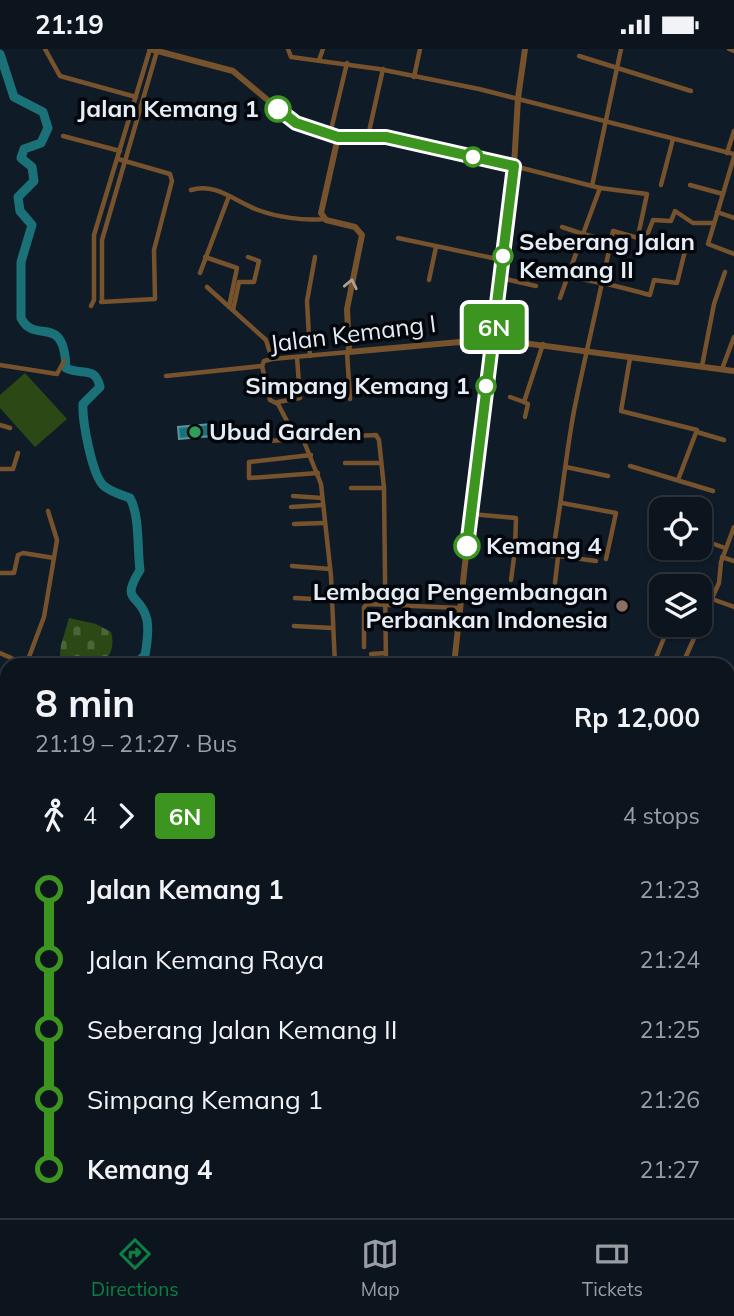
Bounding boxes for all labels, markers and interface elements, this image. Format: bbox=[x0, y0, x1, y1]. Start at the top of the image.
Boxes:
text: 21:19 bbox=[35, 8, 104, 41]
place label: Jalan Kemang 1 bbox=[78, 93, 259, 123]
marker: Jalan Kemang 1 bbox=[265, 96, 291, 122]
unlabelled marker bbox=[463, 147, 483, 167]
place label: Seberang Jalan Kemang II bbox=[519, 226, 695, 284]
marker: Seberang Jalan Kemang II bbox=[493, 246, 513, 266]
one-way arrow bbox=[342, 278, 357, 290]
line badge: 6N bbox=[462, 304, 526, 350]
street label: Jalan Kemang I bbox=[268, 308, 438, 358]
text: 6N bbox=[478, 312, 510, 342]
place label: Simpang Kemang 1 bbox=[245, 370, 470, 400]
marker: Simpang Kemang 1 bbox=[476, 376, 496, 396]
place label: Ubud Garden bbox=[209, 416, 362, 446]
marker: Ubud Garden bbox=[187, 424, 203, 440]
map controls bbox=[649, 497, 712, 637]
button: locate bbox=[649, 497, 712, 560]
place label: Kemang 4 bbox=[486, 530, 602, 560]
marker: Kemang 4 bbox=[454, 533, 480, 559]
button: layers bbox=[649, 574, 712, 637]
place label: Lembaga Pengembangan Perbankan Indonesia bbox=[313, 576, 608, 634]
marker: Lembaga Pengembangan Perbankan Indonesia bbox=[614, 598, 630, 614]
text: 8 min bbox=[35, 679, 135, 727]
text: Rp 12,000 bbox=[574, 701, 700, 734]
text: 21:19 – 21:27 · Bus bbox=[35, 729, 237, 758]
icon: walk bbox=[35, 797, 73, 835]
icon: forward bbox=[107, 797, 145, 835]
text: 4 bbox=[83, 801, 97, 830]
text: 6N bbox=[169, 801, 201, 831]
text: 4 stops bbox=[623, 801, 700, 830]
text: Jalan Kemang 1 bbox=[87, 873, 284, 906]
text: 21:23 bbox=[640, 875, 700, 904]
text: Jalan Kemang Raya bbox=[87, 943, 324, 976]
text: 21:24 bbox=[640, 945, 700, 974]
text: Seberang Jalan Kemang II bbox=[87, 1013, 398, 1046]
text: 21:25 bbox=[640, 1015, 700, 1044]
text: Simpang Kemang 1 bbox=[87, 1083, 323, 1116]
text: 21:26 bbox=[640, 1085, 700, 1114]
text: Kemang 4 bbox=[87, 1153, 212, 1186]
text: 21:27 bbox=[640, 1155, 700, 1184]
tab: Directions bbox=[91, 1235, 179, 1301]
tab: Map bbox=[361, 1235, 400, 1301]
tab: Tickets bbox=[582, 1235, 643, 1301]

